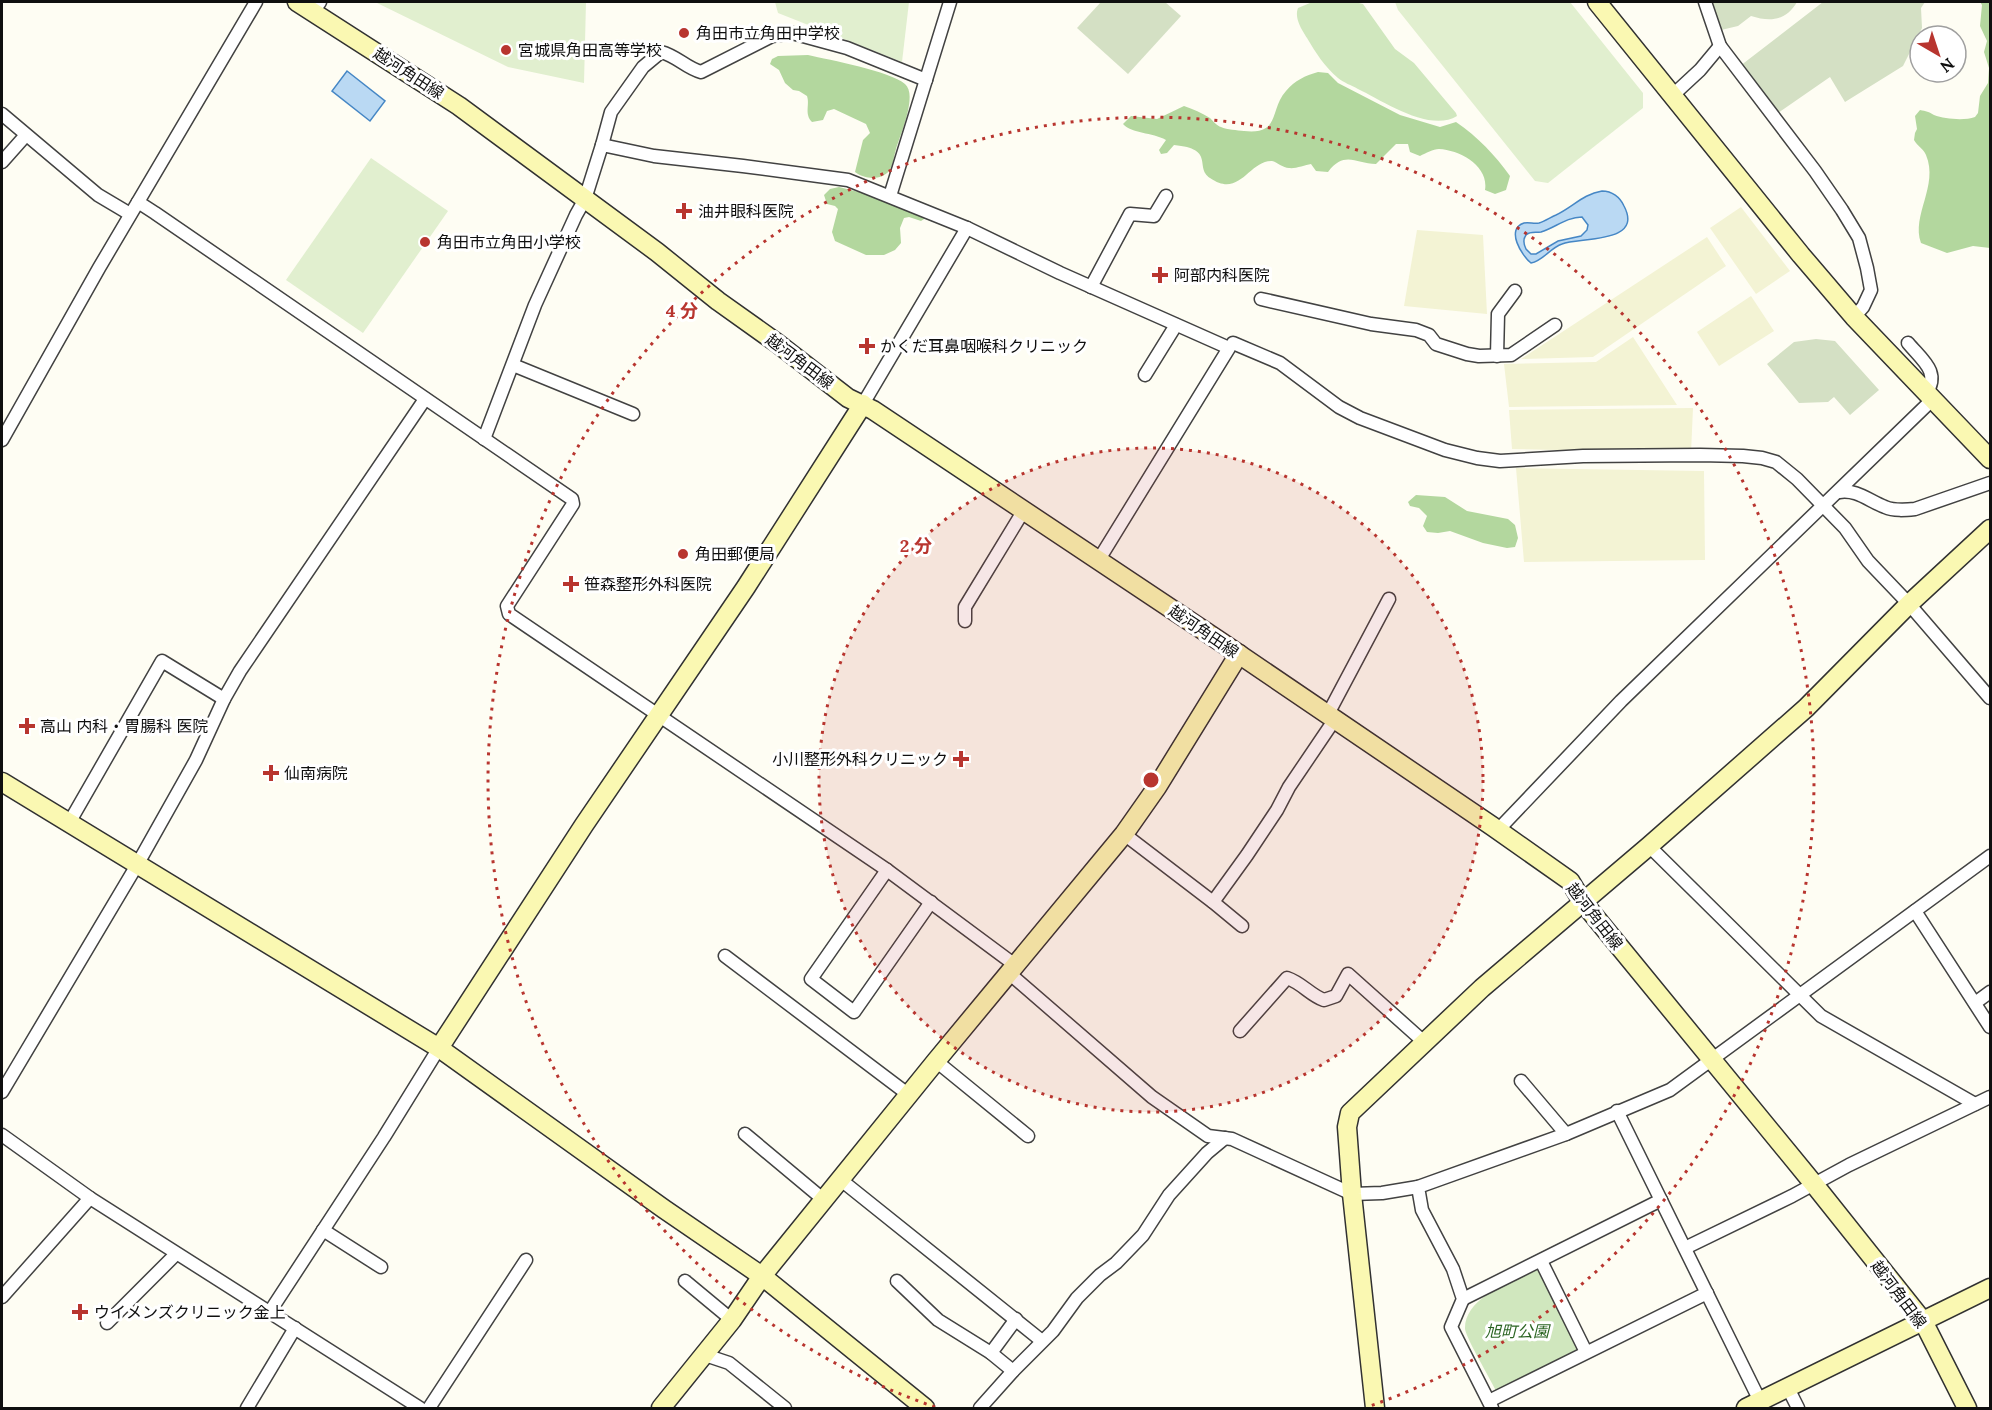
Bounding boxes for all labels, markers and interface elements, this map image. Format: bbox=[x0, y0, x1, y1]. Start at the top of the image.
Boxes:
place label: 角田市立角田中学校 bbox=[696, 23, 840, 43]
north arrow bbox=[1908, 24, 1968, 84]
marker: 角田市立角田中学校 bbox=[677, 26, 691, 40]
place label: 宮城県角田高等学校 bbox=[518, 40, 662, 60]
street label: 越河角田線 bbox=[370, 43, 448, 103]
marker: 宮城県角田高等学校 bbox=[499, 43, 513, 57]
text: N bbox=[1936, 54, 1959, 77]
place label: 油井眼科医院 bbox=[698, 201, 794, 221]
marker: 油井眼科医院 bbox=[675, 202, 693, 220]
place label: 角田市立角田小学校 bbox=[437, 232, 581, 252]
marker: 角田市立角田小学校 bbox=[418, 235, 432, 249]
place label: 阿部内科医院 bbox=[1174, 265, 1270, 285]
marker: 阿部内科医院 bbox=[1151, 266, 1169, 284]
text: 4 分 bbox=[666, 299, 698, 322]
street label: 越河角田線 bbox=[762, 329, 838, 393]
place label: かくだ耳鼻咽喉科クリニック bbox=[880, 336, 1088, 356]
marker: かくだ耳鼻咽喉科クリニック bbox=[858, 337, 876, 355]
text: 2 分 bbox=[900, 534, 932, 557]
place label: 角田郵便局 bbox=[695, 544, 775, 564]
marker: 角田郵便局 bbox=[676, 547, 690, 561]
place label: 笹森整形外科医院 bbox=[584, 574, 712, 594]
marker: 笹森整形外科医院 bbox=[562, 575, 580, 593]
street label: 越河角田線 bbox=[1165, 600, 1243, 662]
place label: 高山 内科・胃腸科 医院 bbox=[40, 716, 208, 736]
marker: 高山 内科・胃腸科 医院 bbox=[18, 717, 36, 735]
place label: 小川整形外科クリニック bbox=[772, 749, 948, 769]
marker: 小川整形外科クリニック bbox=[952, 750, 970, 768]
place label: 仙南病院 bbox=[284, 763, 348, 783]
marker: 仙南病院 bbox=[262, 764, 280, 782]
centre of rings bbox=[1141, 770, 1161, 790]
street label: 越河角田線 bbox=[1562, 878, 1628, 954]
street label: 越河角田線 bbox=[1867, 1256, 1931, 1332]
place label: ウイメンズクリニック金上 bbox=[94, 1302, 286, 1322]
marker: ウイメンズクリニック金上 bbox=[71, 1303, 89, 1321]
park label: 旭町公園 bbox=[1485, 1321, 1551, 1341]

